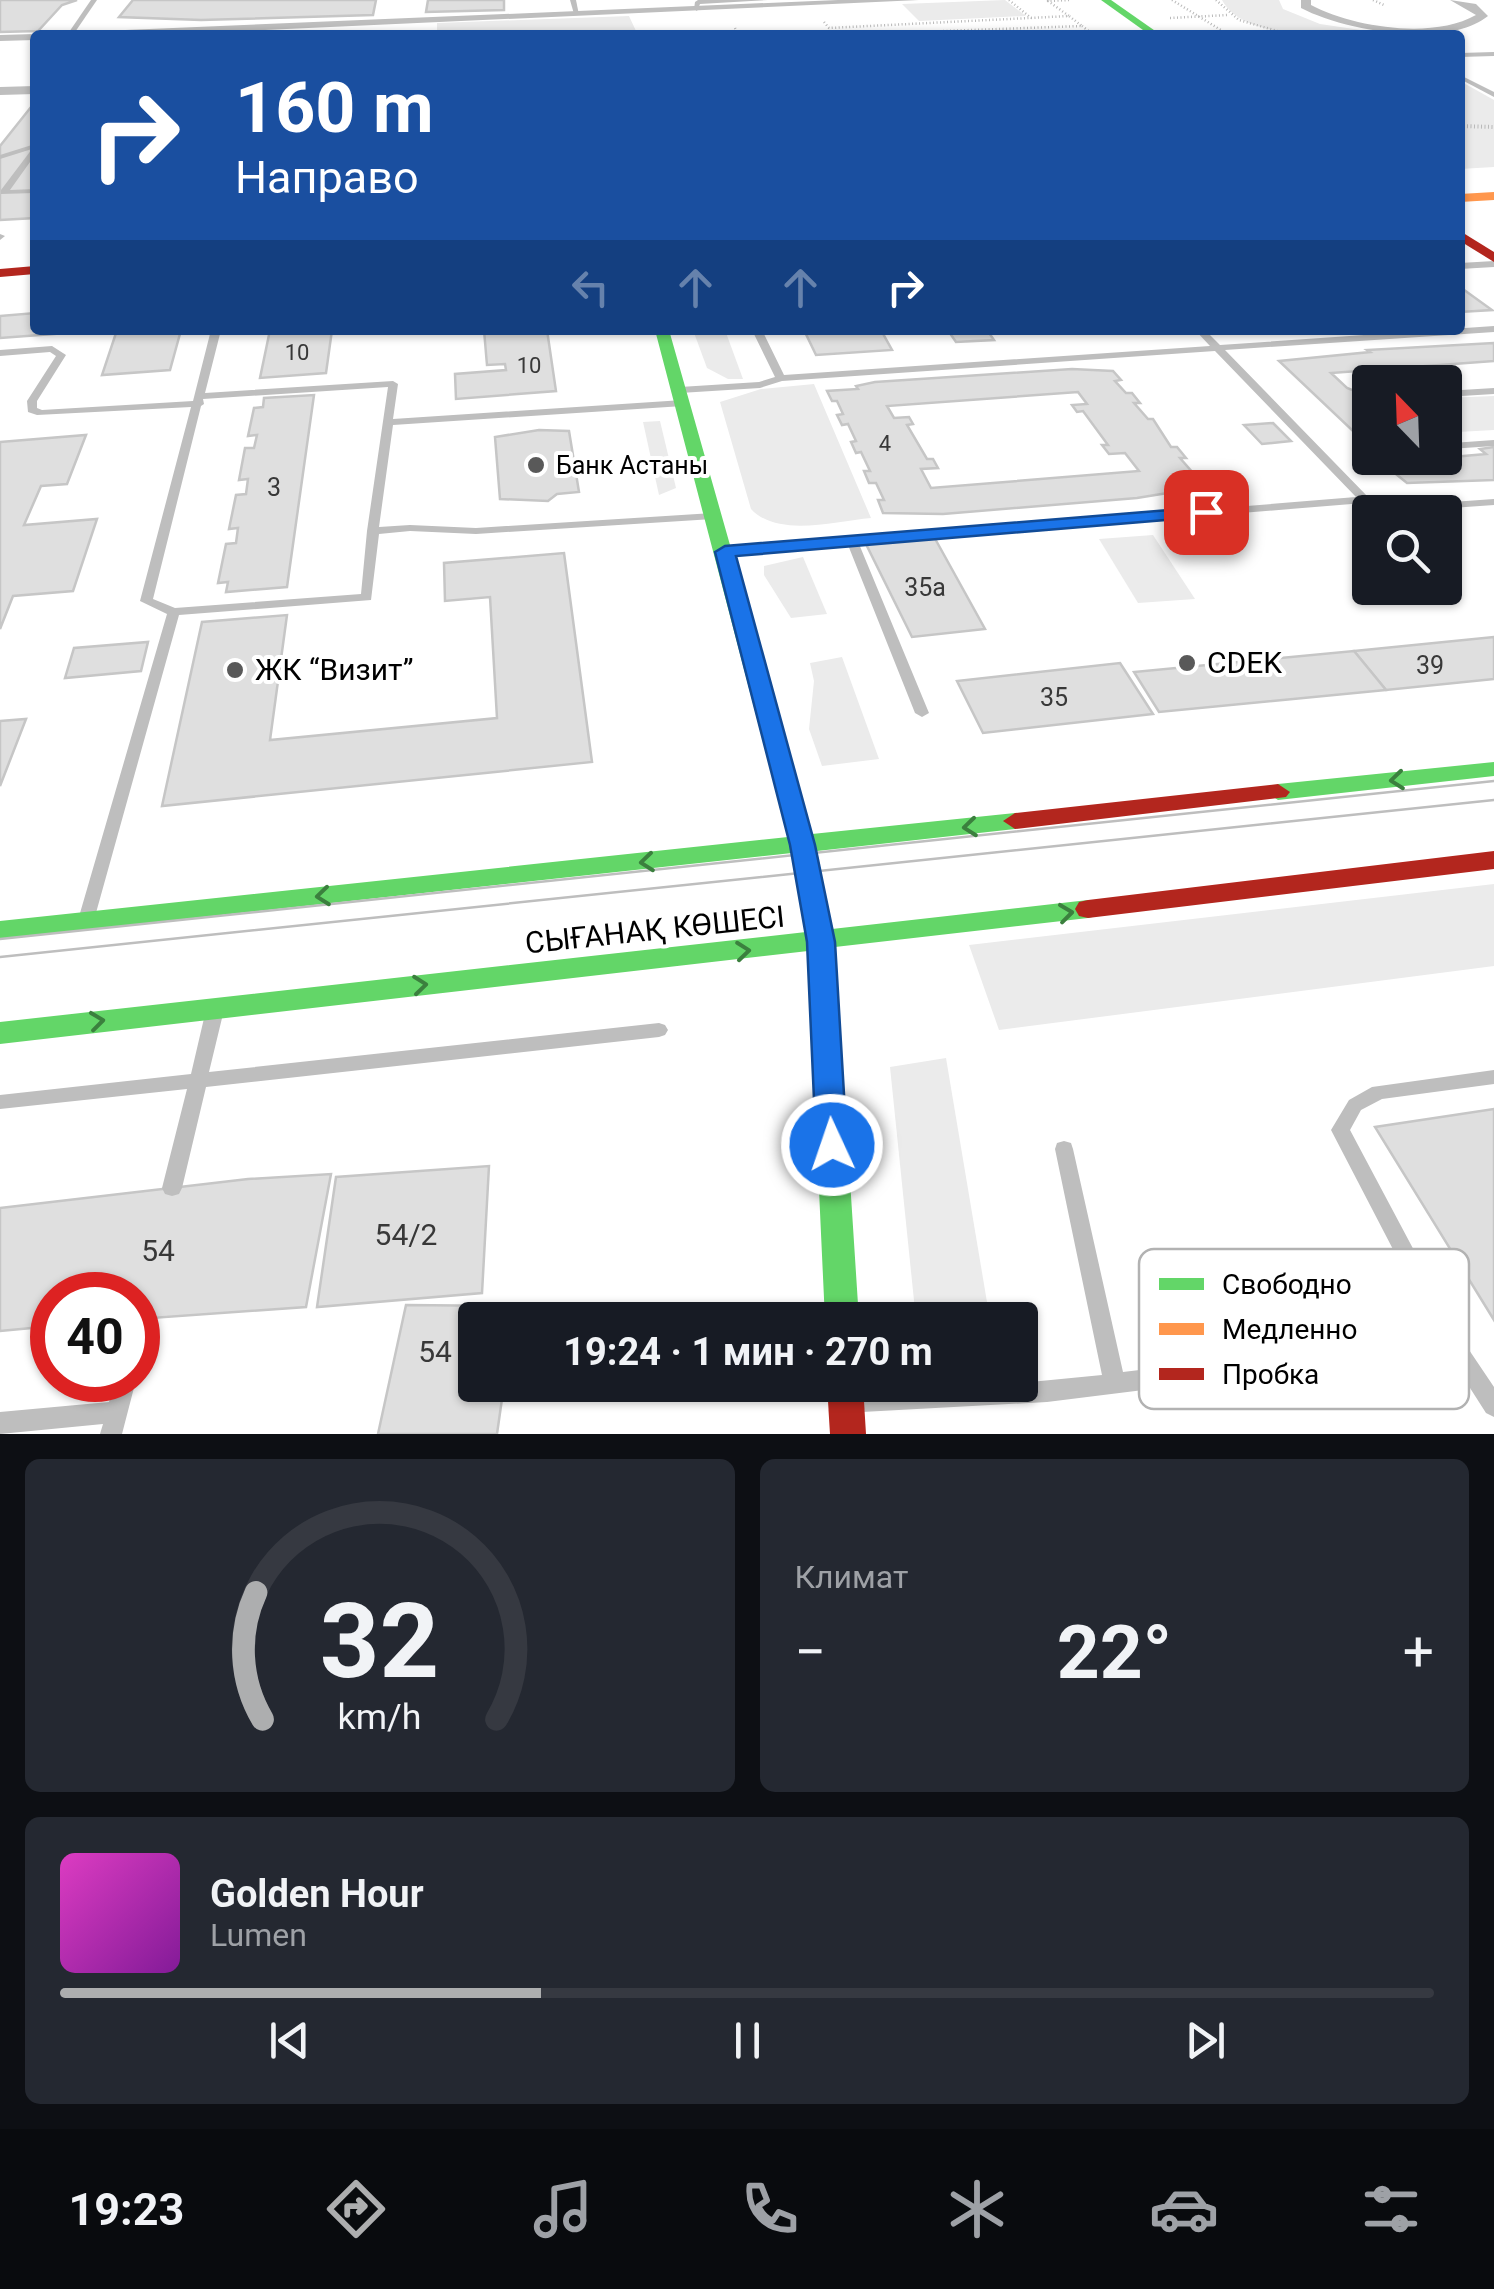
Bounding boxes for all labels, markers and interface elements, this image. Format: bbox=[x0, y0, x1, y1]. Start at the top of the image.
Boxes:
text: 160 m bbox=[235, 67, 434, 149]
icon: right bbox=[70, 70, 200, 200]
text: Направо bbox=[235, 151, 419, 204]
icon: left bbox=[563, 260, 618, 315]
icon: ahead bbox=[668, 260, 723, 315]
icon: ahead bbox=[773, 260, 828, 315]
icon: right bbox=[878, 260, 933, 315]
house number: 10 bbox=[285, 340, 309, 365]
house number: 10 bbox=[517, 353, 541, 378]
north arrow bbox=[1352, 365, 1462, 475]
map controls bbox=[1352, 365, 1462, 605]
house number: 4 bbox=[879, 431, 891, 456]
place label: Банк Астаны bbox=[556, 451, 708, 480]
marker: Банк Астаны bbox=[525, 454, 547, 476]
pin bbox=[1164, 470, 1249, 555]
house number: 3 bbox=[267, 473, 281, 502]
icon: arrive bbox=[1179, 485, 1234, 540]
button: search bbox=[1352, 495, 1462, 605]
house number: 35а bbox=[904, 573, 946, 602]
place label: CDEK bbox=[1207, 645, 1282, 680]
house number: 39 bbox=[1416, 651, 1444, 680]
place label: ЖК “Визит” bbox=[255, 652, 413, 687]
marker: CDEK bbox=[1176, 652, 1198, 674]
marker: ЖК “Визит” bbox=[224, 659, 246, 681]
house number: 35 bbox=[1040, 683, 1068, 712]
one-way arrow bbox=[1389, 769, 1405, 790]
one-way arrow bbox=[961, 816, 977, 837]
one-way arrow bbox=[638, 851, 654, 872]
one-way arrow bbox=[315, 885, 331, 906]
street label: СЫҒАНАҚ КӨШЕСІ bbox=[523, 898, 786, 961]
one-way arrow bbox=[1058, 903, 1074, 924]
one-way arrow bbox=[735, 941, 751, 962]
one-way arrow bbox=[412, 975, 428, 996]
one-way arrow bbox=[89, 1011, 105, 1032]
position arrow bbox=[780, 1093, 884, 1197]
house number: 54/2 bbox=[375, 1217, 437, 1252]
house number: 54 bbox=[141, 1233, 175, 1268]
legend bbox=[1139, 1249, 1469, 1409]
text: Свободно bbox=[1222, 1268, 1352, 1301]
speed limit sign: 40 bbox=[30, 1272, 160, 1402]
text: Медленно bbox=[1222, 1313, 1358, 1346]
text: 19:24 · 1 мин · 270 m bbox=[563, 1330, 933, 1374]
house number: 54 bbox=[418, 1334, 452, 1369]
text: Пробка bbox=[1222, 1358, 1319, 1391]
text: Климат bbox=[795, 1558, 908, 1596]
text: 32 bbox=[320, 1581, 439, 1702]
text: 22° bbox=[1057, 1608, 1172, 1696]
text: − bbox=[795, 1620, 826, 1684]
text: + bbox=[1403, 1620, 1434, 1684]
text: km/h bbox=[338, 1696, 422, 1738]
text: Golden Hour bbox=[210, 1872, 424, 1916]
text: Lumen bbox=[210, 1916, 307, 1954]
icon: previous bbox=[262, 2013, 317, 2068]
icon: pause bbox=[720, 2013, 775, 2068]
icon: next bbox=[1178, 2013, 1233, 2068]
icon: directions bbox=[321, 2174, 391, 2244]
icon: music bbox=[528, 2174, 598, 2244]
icon: phone bbox=[735, 2174, 805, 2244]
icon: climate bbox=[942, 2174, 1012, 2244]
icon: car bbox=[1149, 2174, 1219, 2244]
icon: filters bbox=[1356, 2174, 1426, 2244]
text: 19:23 bbox=[68, 2183, 184, 2236]

